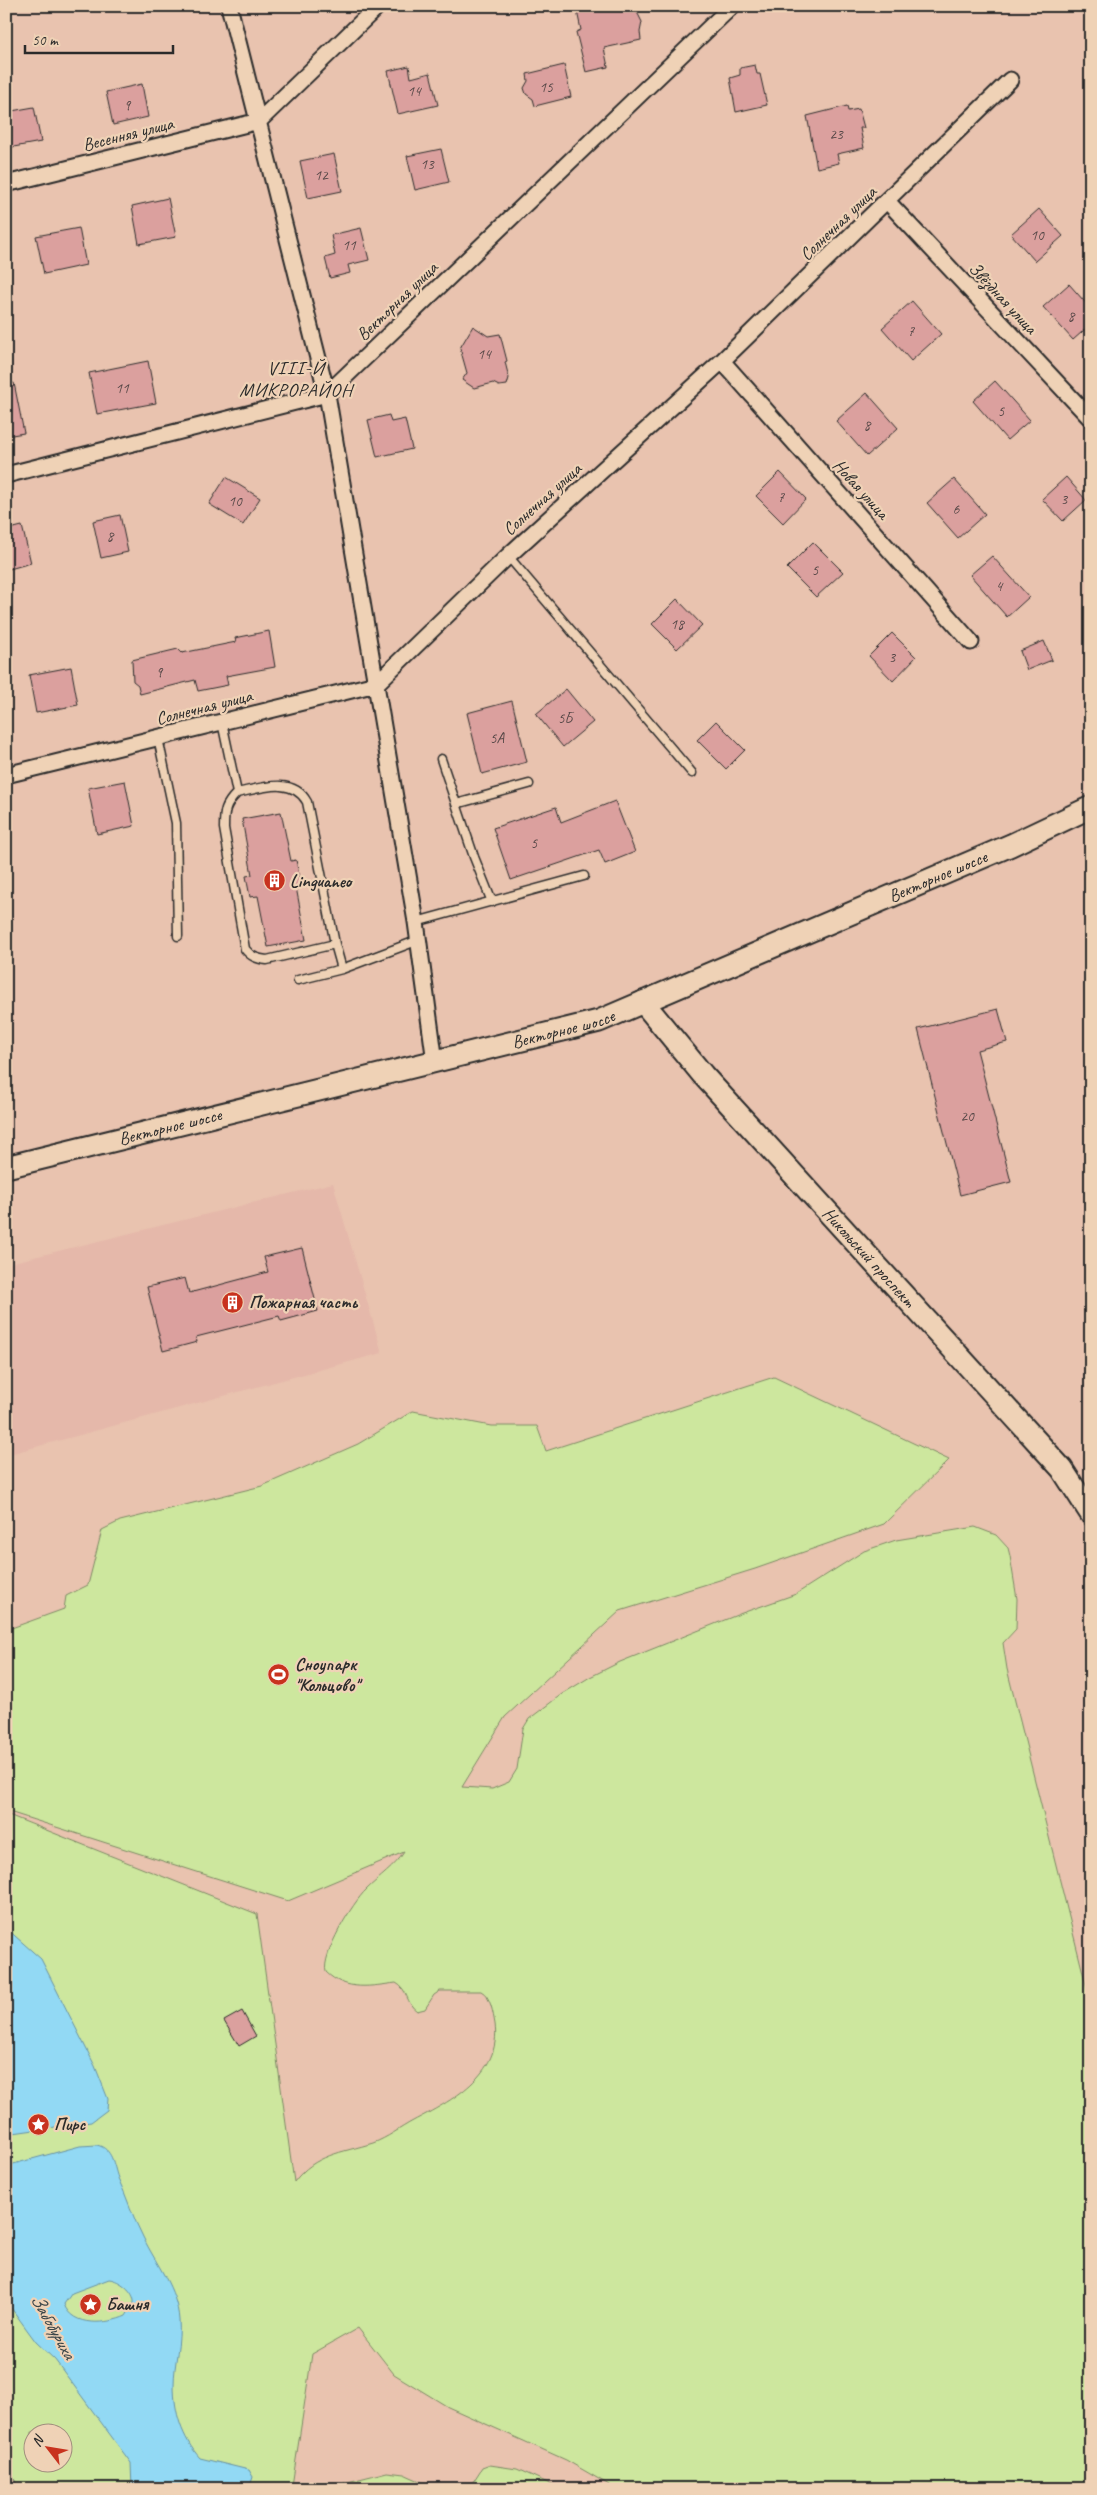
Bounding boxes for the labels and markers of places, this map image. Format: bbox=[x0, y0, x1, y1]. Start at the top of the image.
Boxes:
building icon: Linguaneo bbox=[262, 869, 286, 893]
place label: Linguaneo bbox=[290, 870, 353, 892]
building icon: Пожарная часть bbox=[221, 1290, 245, 1314]
place label: Пожарная часть bbox=[249, 1291, 359, 1313]
place label: Сноупарк "Кольцово" bbox=[295, 1653, 363, 1696]
sports icon: Сноупарк "Кольцово" bbox=[267, 1662, 291, 1686]
place icon: Пирс bbox=[26, 2112, 50, 2136]
place label: Пирс bbox=[54, 2113, 86, 2135]
place icon: Башня bbox=[78, 2292, 102, 2316]
place label: Башня bbox=[106, 2293, 150, 2315]

